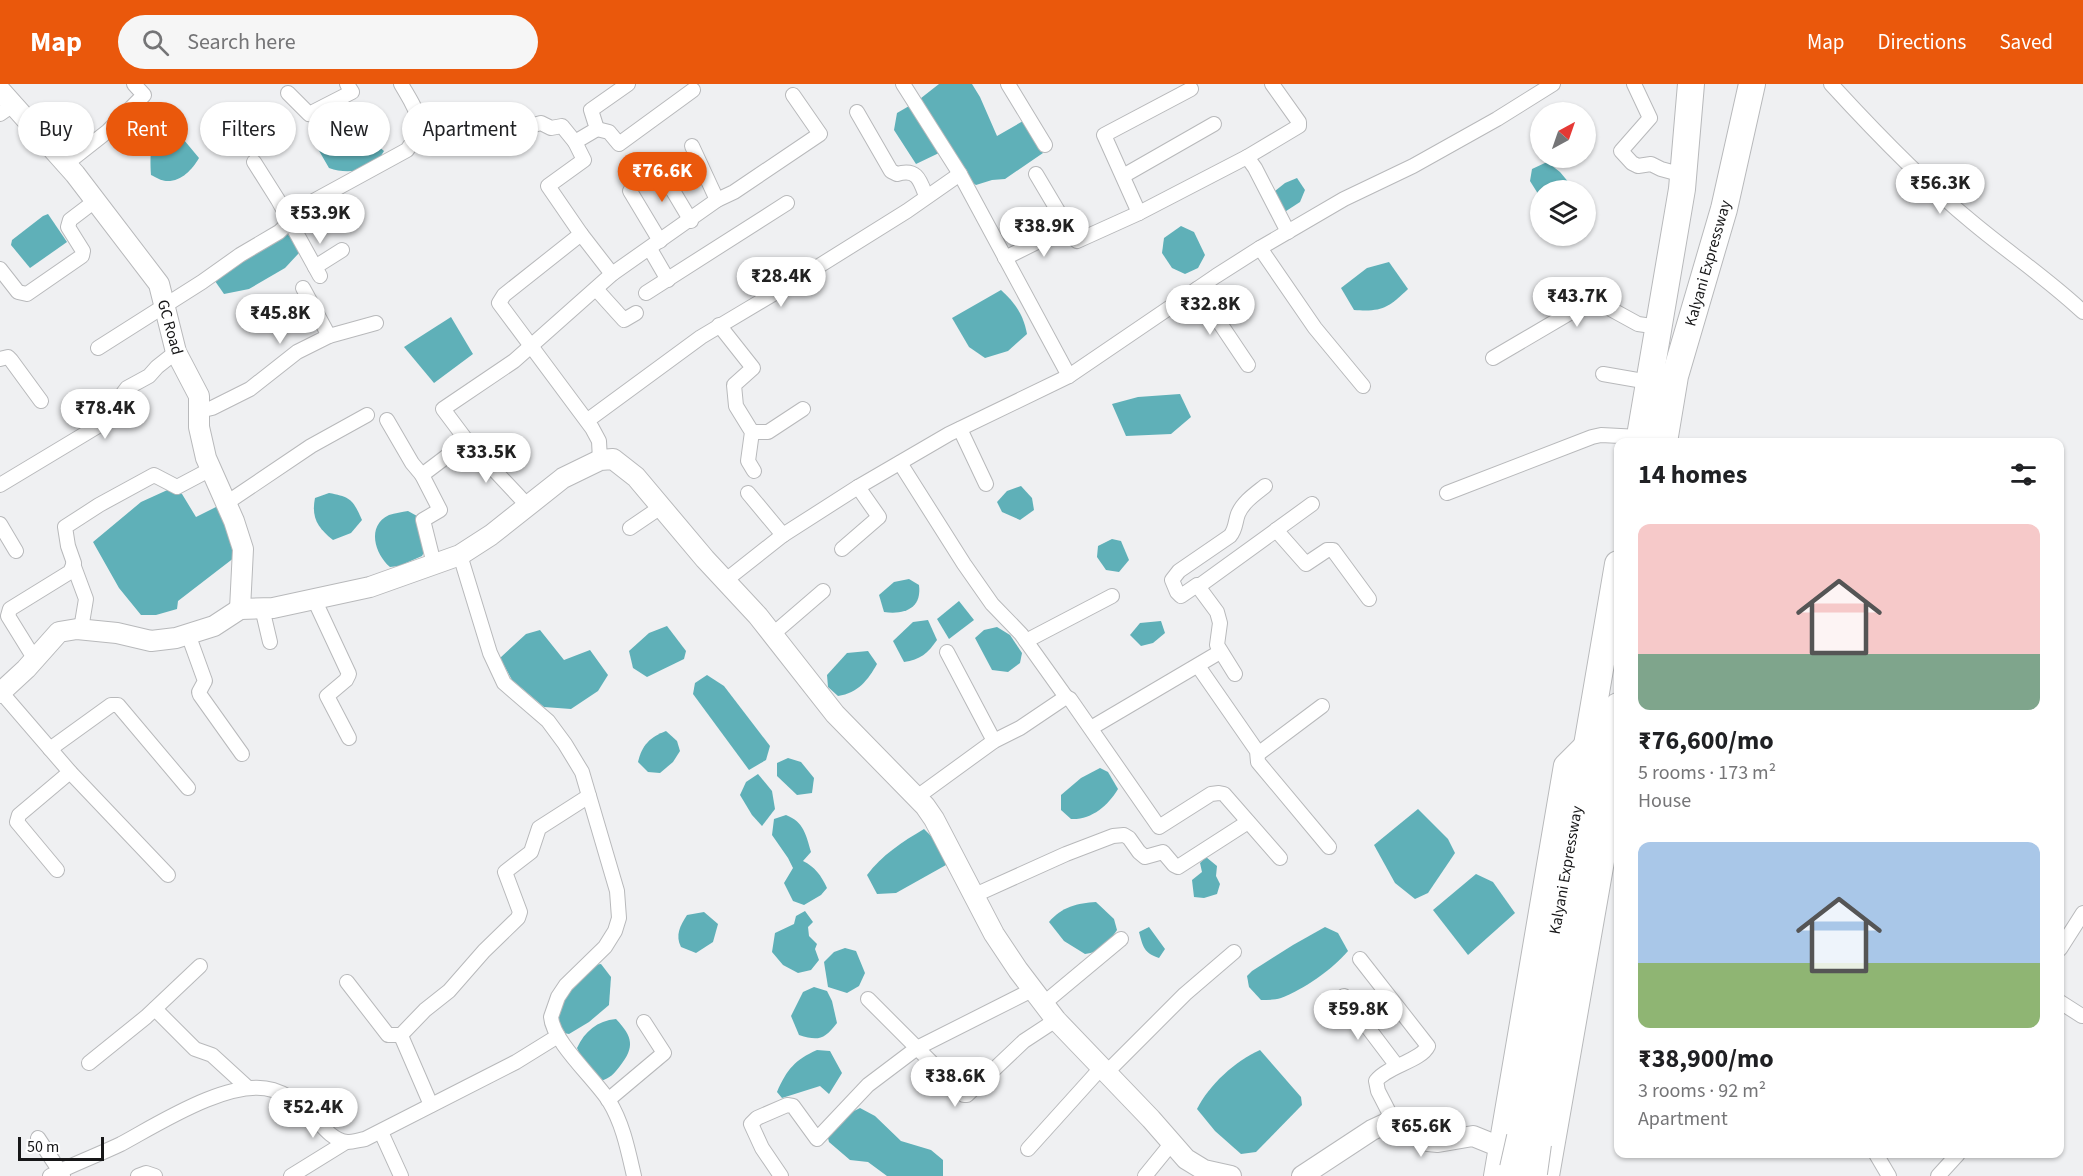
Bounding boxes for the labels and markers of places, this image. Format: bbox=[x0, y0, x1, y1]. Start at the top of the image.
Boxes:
pin: ₹76.6K bbox=[613, 152, 711, 203]
pin: ₹56.3K bbox=[1891, 164, 1989, 215]
pin: ₹53.9K bbox=[271, 194, 369, 245]
pin: ₹38.9K bbox=[995, 207, 1093, 258]
pin: ₹28.4K bbox=[732, 257, 830, 308]
pin: ₹43.7K bbox=[1528, 277, 1626, 328]
pin: ₹32.8K bbox=[1161, 285, 1259, 336]
pin: ₹45.8K bbox=[231, 294, 329, 345]
pin: ₹78.4K bbox=[56, 389, 154, 440]
pin: ₹33.5K bbox=[437, 433, 535, 484]
pin: ₹59.8K bbox=[1309, 990, 1407, 1041]
pin: ₹38.6K bbox=[906, 1057, 1004, 1108]
pin: ₹52.4K bbox=[264, 1088, 362, 1139]
pin: ₹65.6K bbox=[1372, 1107, 1470, 1158]

